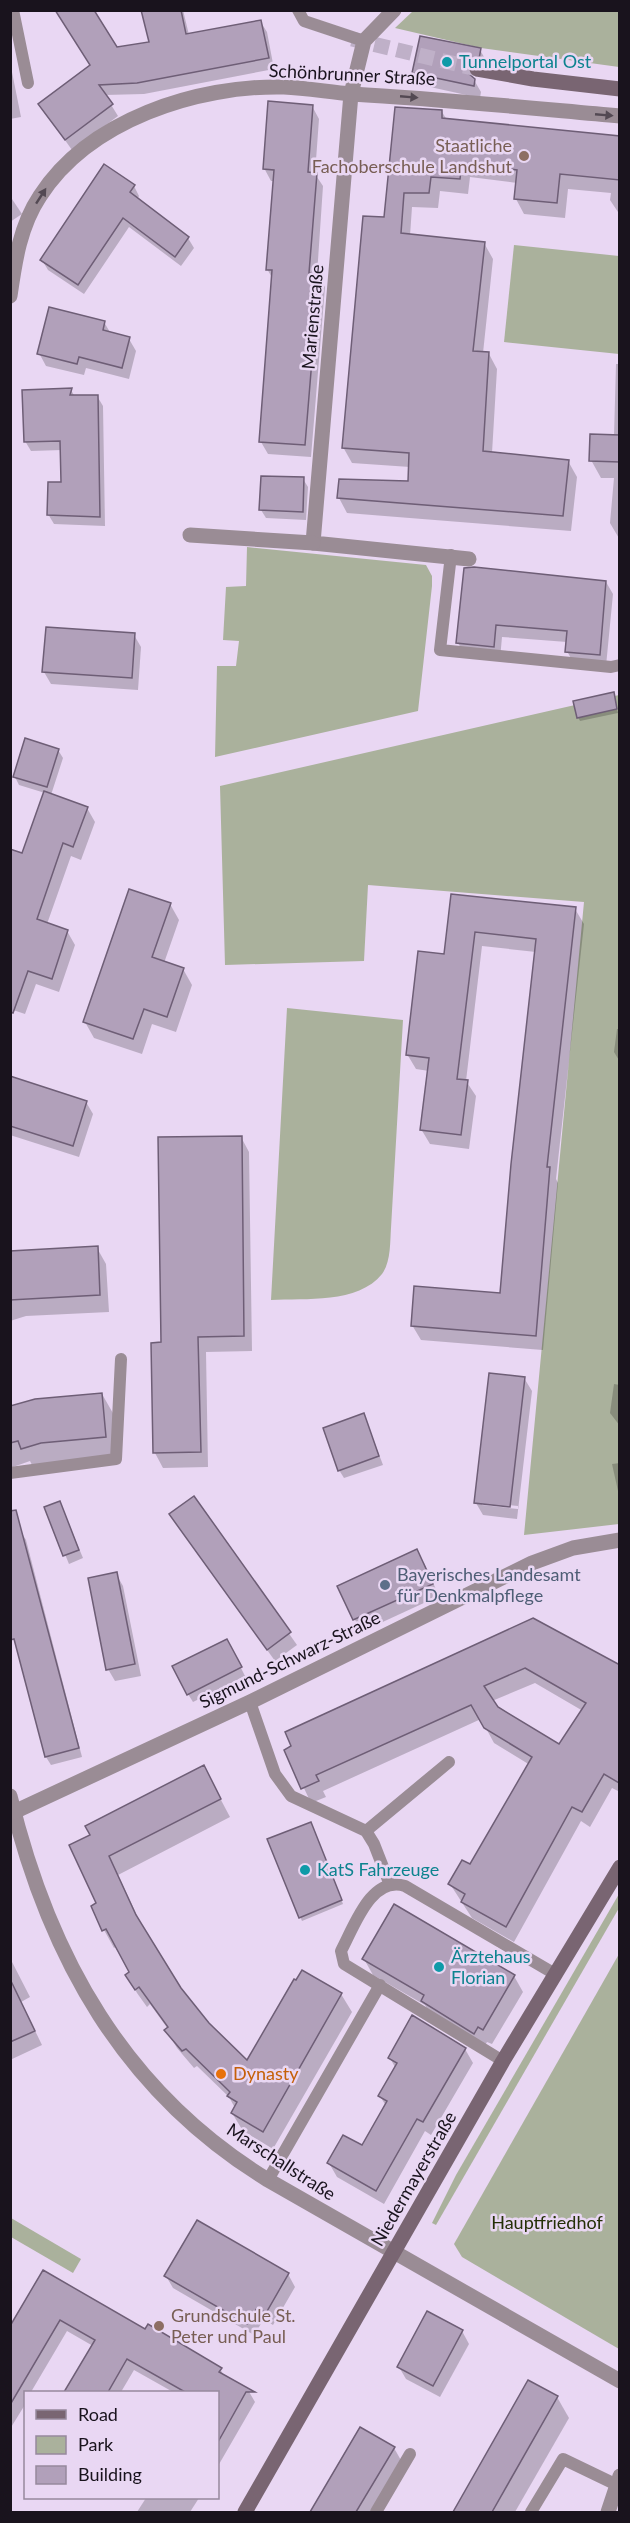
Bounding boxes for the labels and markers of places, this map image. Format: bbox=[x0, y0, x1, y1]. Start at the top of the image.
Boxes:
place label: Tunnelportal Ost bbox=[459, 50, 592, 72]
marker: Tunnelportal Ost bbox=[440, 55, 454, 69]
place label: Staatliche Fachoberschule Landshut bbox=[312, 134, 513, 177]
marker: Staatliche Fachoberschule Landshut bbox=[517, 149, 531, 163]
place label: Bayerisches Landesamt für Denkmalpflege bbox=[397, 1563, 581, 1606]
marker: Bayerisches Landesamt für Denkmalpflege bbox=[378, 1578, 392, 1592]
place label: KatS Fahrzeuge bbox=[317, 1858, 439, 1880]
marker: KatS Fahrzeuge bbox=[298, 1863, 312, 1877]
place label: Ärztehaus Florian bbox=[451, 1945, 531, 1988]
marker: Ärztehaus Florian bbox=[432, 1960, 446, 1974]
place label: Dynasty bbox=[233, 2062, 299, 2084]
marker: Dynasty bbox=[214, 2067, 228, 2081]
place label: Grundschule St. Peter und Paul bbox=[171, 2304, 296, 2347]
marker: Grundschule St. Peter und Paul bbox=[152, 2319, 166, 2333]

